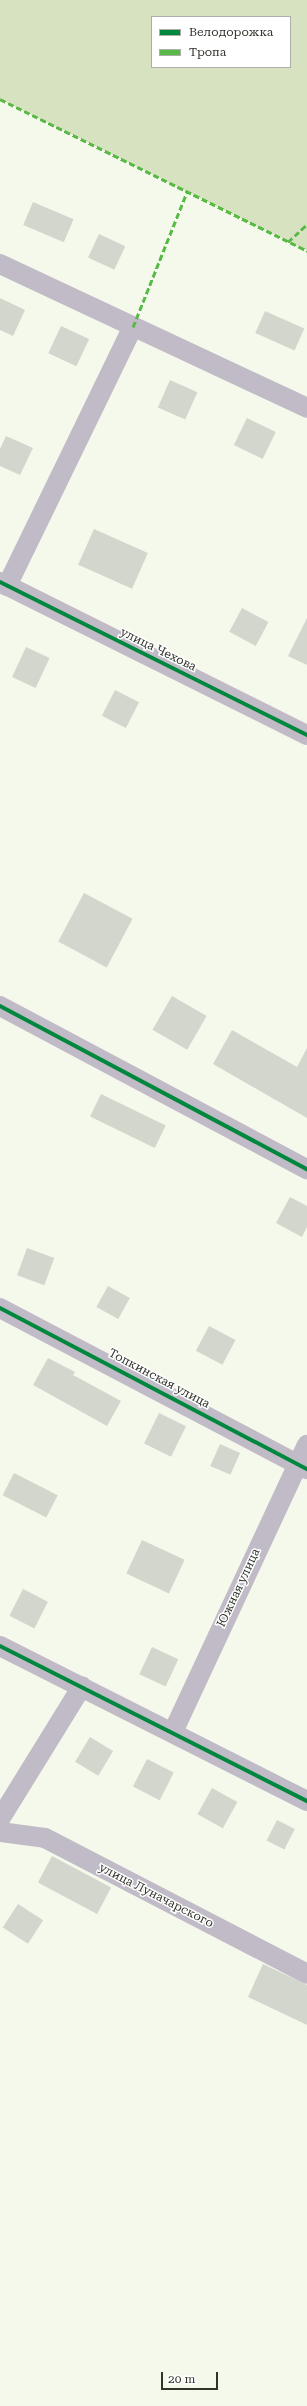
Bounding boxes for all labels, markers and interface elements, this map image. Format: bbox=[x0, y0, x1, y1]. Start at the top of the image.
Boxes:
legend bbox=[151, 16, 291, 68]
text: Велодорожка bbox=[189, 25, 273, 39]
text: Тропа bbox=[189, 45, 226, 59]
street label: улица Чехова bbox=[118, 625, 198, 675]
street label: Топкинская улица bbox=[106, 1346, 212, 1412]
street label: Южная улица bbox=[215, 1546, 263, 1630]
street label: улица Луначарского bbox=[96, 1861, 216, 1931]
scale bar bbox=[163, 2364, 220, 2390]
text: 20 m bbox=[168, 2372, 195, 2386]

